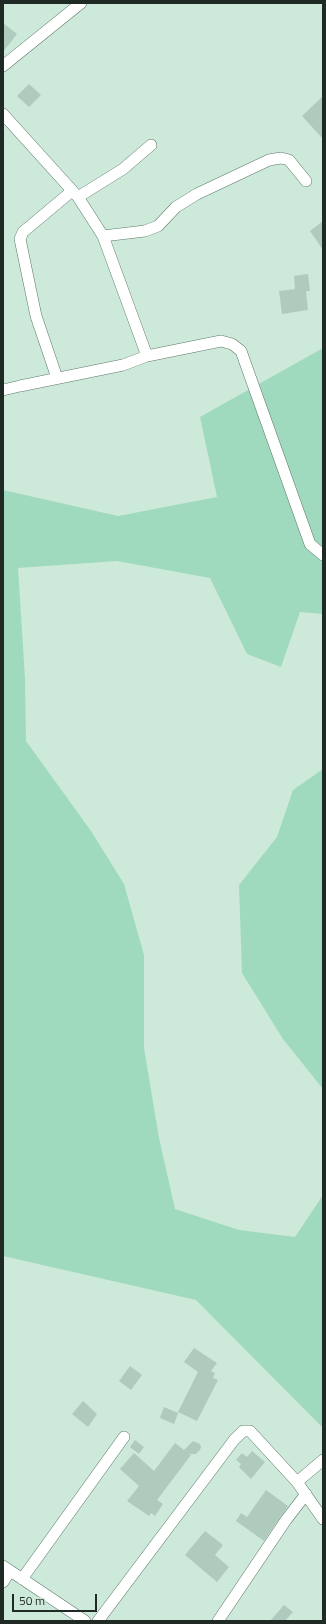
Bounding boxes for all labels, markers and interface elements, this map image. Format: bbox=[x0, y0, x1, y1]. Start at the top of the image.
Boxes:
scale bar bbox=[14, 1586, 99, 1612]
text: 50 m bbox=[19, 1591, 45, 1610]

